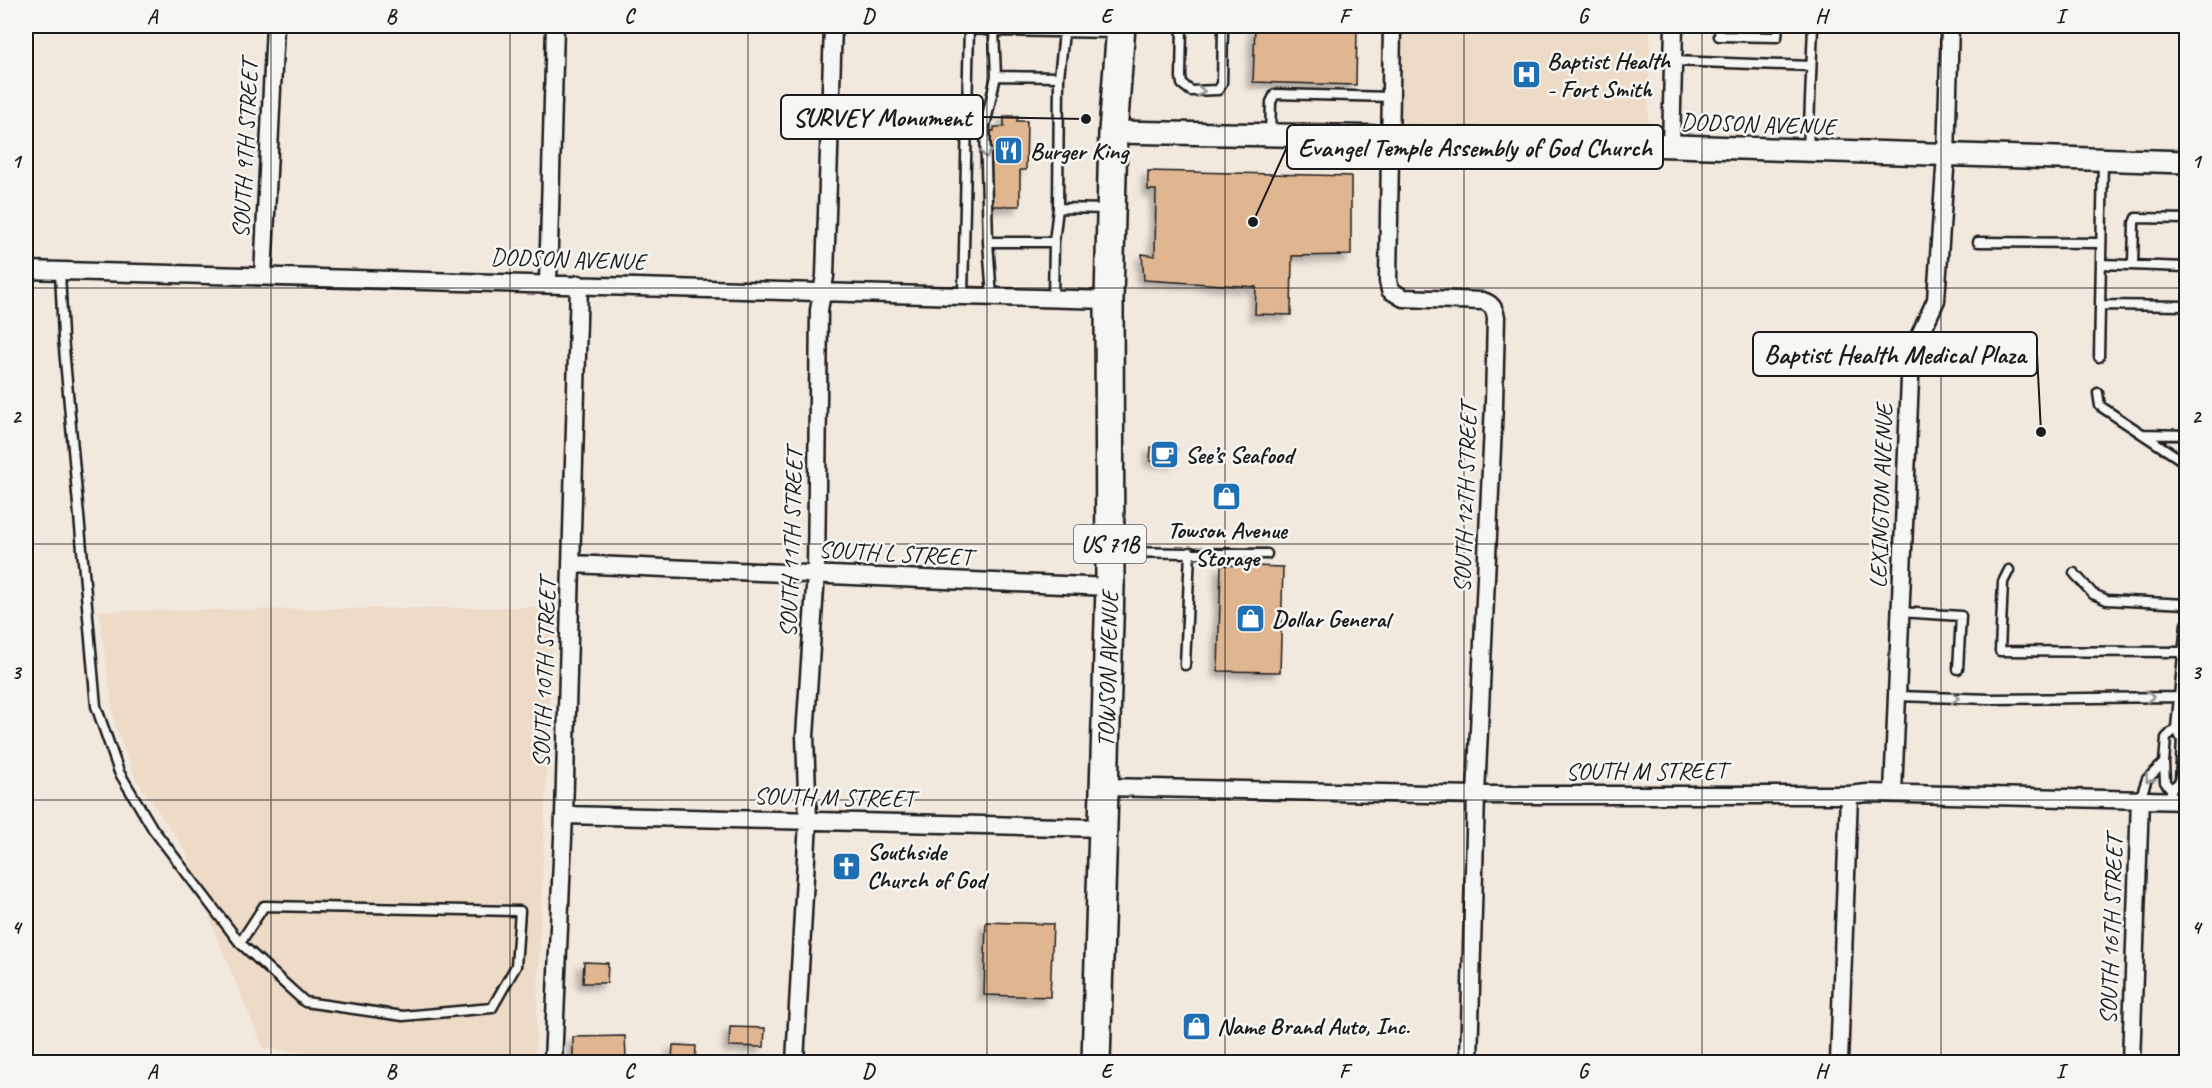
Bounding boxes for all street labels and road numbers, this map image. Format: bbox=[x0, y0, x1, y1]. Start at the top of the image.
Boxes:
street label: SOUTH 9TH STREET bbox=[225, 53, 265, 239]
street label: DODSON AVENUE bbox=[1680, 106, 1839, 142]
street label: DODSON AVENUE bbox=[490, 241, 649, 277]
street label: SOUTH 12TH STREET bbox=[1447, 397, 1483, 593]
street label: LEXINGTON AVENUE bbox=[1863, 400, 1899, 589]
street label: SOUTH 11TH STREET bbox=[773, 442, 809, 638]
road number: US 71B bbox=[1074, 525, 1146, 563]
street label: SOUTH L STREET bbox=[818, 534, 978, 572]
street label: SOUTH 10TH STREET bbox=[526, 572, 562, 768]
street label: TOWSON AVENUE bbox=[1090, 588, 1125, 748]
street label: SOUTH M STREET bbox=[1566, 756, 1732, 786]
street label: SOUTH M STREET bbox=[754, 781, 920, 814]
street label: SOUTH 16TH STREET bbox=[2093, 829, 2129, 1025]

